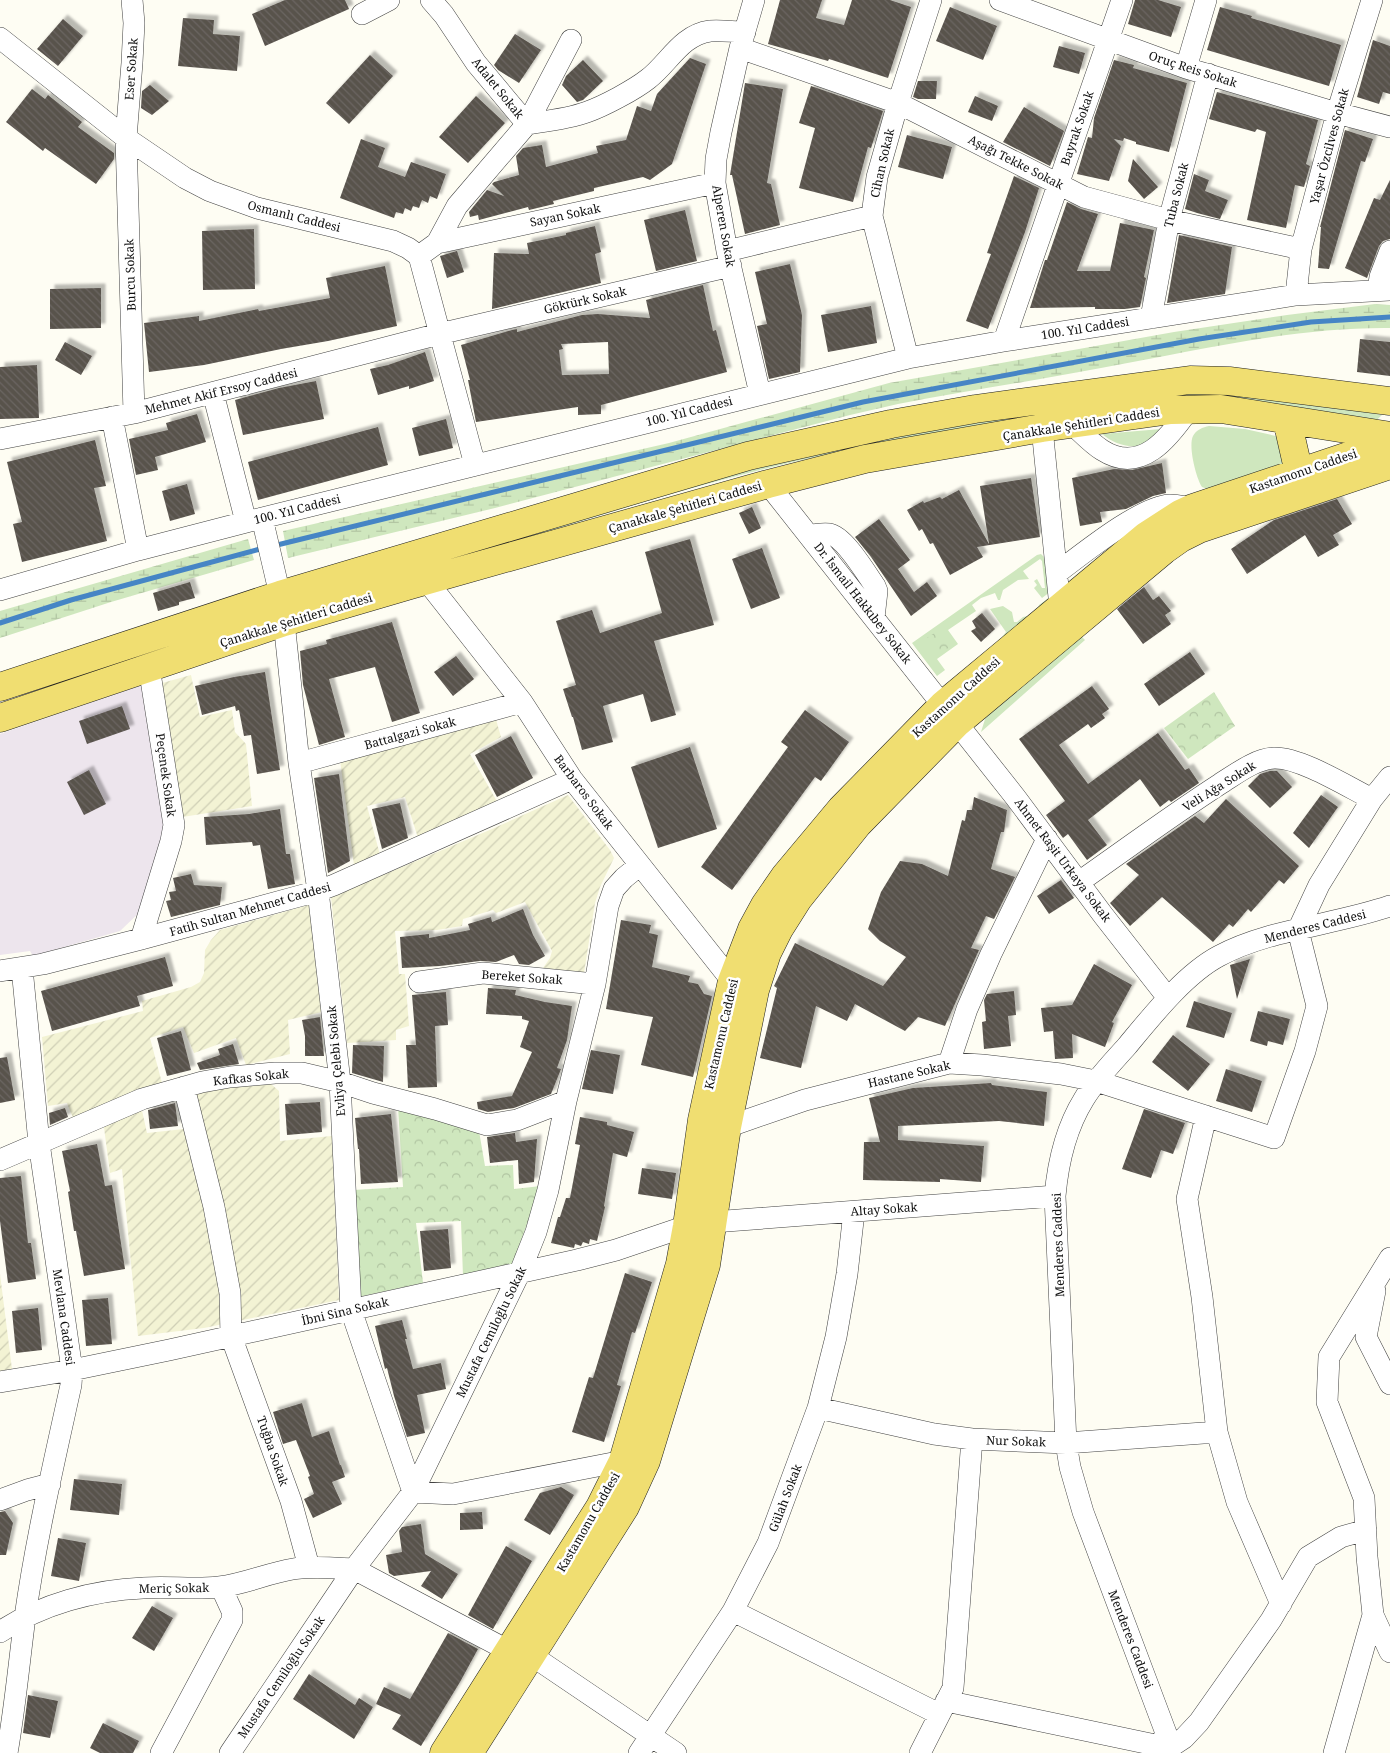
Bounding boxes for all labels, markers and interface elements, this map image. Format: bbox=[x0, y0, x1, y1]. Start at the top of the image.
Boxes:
street label: Eser Sokak bbox=[120, 36, 142, 101]
street label: Oruç Reis Sokak bbox=[1147, 47, 1240, 92]
street label: Adalet Sokak bbox=[468, 54, 529, 123]
street label: Yaşar Özcilves Sokak bbox=[1305, 85, 1353, 207]
street label: Bayrak Sokak bbox=[1056, 88, 1098, 168]
street label: Cihan Sokak bbox=[866, 126, 898, 199]
street label: Aşağı Tekke Sokak bbox=[965, 131, 1067, 194]
street label: Tuba Sokak bbox=[1160, 160, 1193, 229]
street label: Alperen Sokak bbox=[708, 184, 740, 269]
street label: Osmanlı Caddesi bbox=[246, 196, 342, 236]
street label: Sayan Sokak bbox=[528, 199, 603, 231]
street label: Burcu Sokak bbox=[120, 238, 140, 311]
street label: Göktürk Sokak bbox=[542, 282, 629, 318]
street label: 100. Yıl Caddesi bbox=[1040, 313, 1130, 343]
street label: Mehmet Akif Ersoy Caddesi bbox=[143, 364, 299, 418]
street label: 100. Yıl Caddesi bbox=[644, 392, 734, 430]
street label: Çanakkale Şehitleri Caddesi bbox=[1001, 403, 1161, 445]
street label: Kastamonu Caddesi bbox=[1247, 445, 1359, 497]
street label: Çanakkale Şehitleri Caddesi bbox=[606, 477, 764, 537]
street label: 100. Yıl Caddesi bbox=[252, 490, 342, 528]
street label: Dr. İsmail Hakkıbey Sokak bbox=[810, 539, 916, 668]
street label: Çanakkale Şehitleri Caddesi bbox=[218, 589, 374, 651]
street label: Kastamonu Caddesi bbox=[908, 653, 1004, 741]
street label: Battalgazi Sokak bbox=[362, 712, 459, 753]
street label: Peçenek Sokak bbox=[152, 732, 180, 819]
street label: Barbaros Sokak bbox=[550, 751, 618, 834]
street label: Veli Ağa Sokak bbox=[1179, 756, 1260, 815]
street label: Ahmet Raşit Urkaya Sokak bbox=[1011, 795, 1116, 926]
street label: Fatih Sultan Mehmet Caddesi bbox=[167, 878, 333, 940]
street label: Menderes Caddesi bbox=[1262, 905, 1368, 947]
street label: Bereket Sokak bbox=[481, 966, 564, 988]
street label: Kastamonu Caddesi bbox=[700, 977, 742, 1091]
street label: Evliya Çelebi Sokak bbox=[323, 1004, 349, 1117]
street label: Hastane Sokak bbox=[866, 1056, 953, 1092]
street label: Kafkas Sokak bbox=[212, 1064, 291, 1089]
street label: Menderes Caddesi bbox=[1048, 1192, 1068, 1297]
street label: Altay Sokak bbox=[850, 1198, 919, 1220]
street label: Mustafa Cemiloğlu Sokak bbox=[452, 1263, 531, 1401]
street label: Mevlana Caddesi bbox=[49, 1268, 79, 1366]
street label: İbni Sina Sokak bbox=[300, 1293, 391, 1329]
street label: Tuğba Sokak bbox=[253, 1414, 293, 1489]
street label: Nur Sokak bbox=[986, 1431, 1047, 1451]
street label: Gülah Sokak bbox=[764, 1461, 806, 1534]
street label: Kastamonu Caddesi bbox=[552, 1469, 624, 1575]
street label: Meriç Sokak bbox=[139, 1579, 210, 1597]
street label: Menderes Caddesi bbox=[1104, 1587, 1158, 1691]
street label: Mustafa Cemiloğlu Sokak bbox=[234, 1612, 329, 1742]

